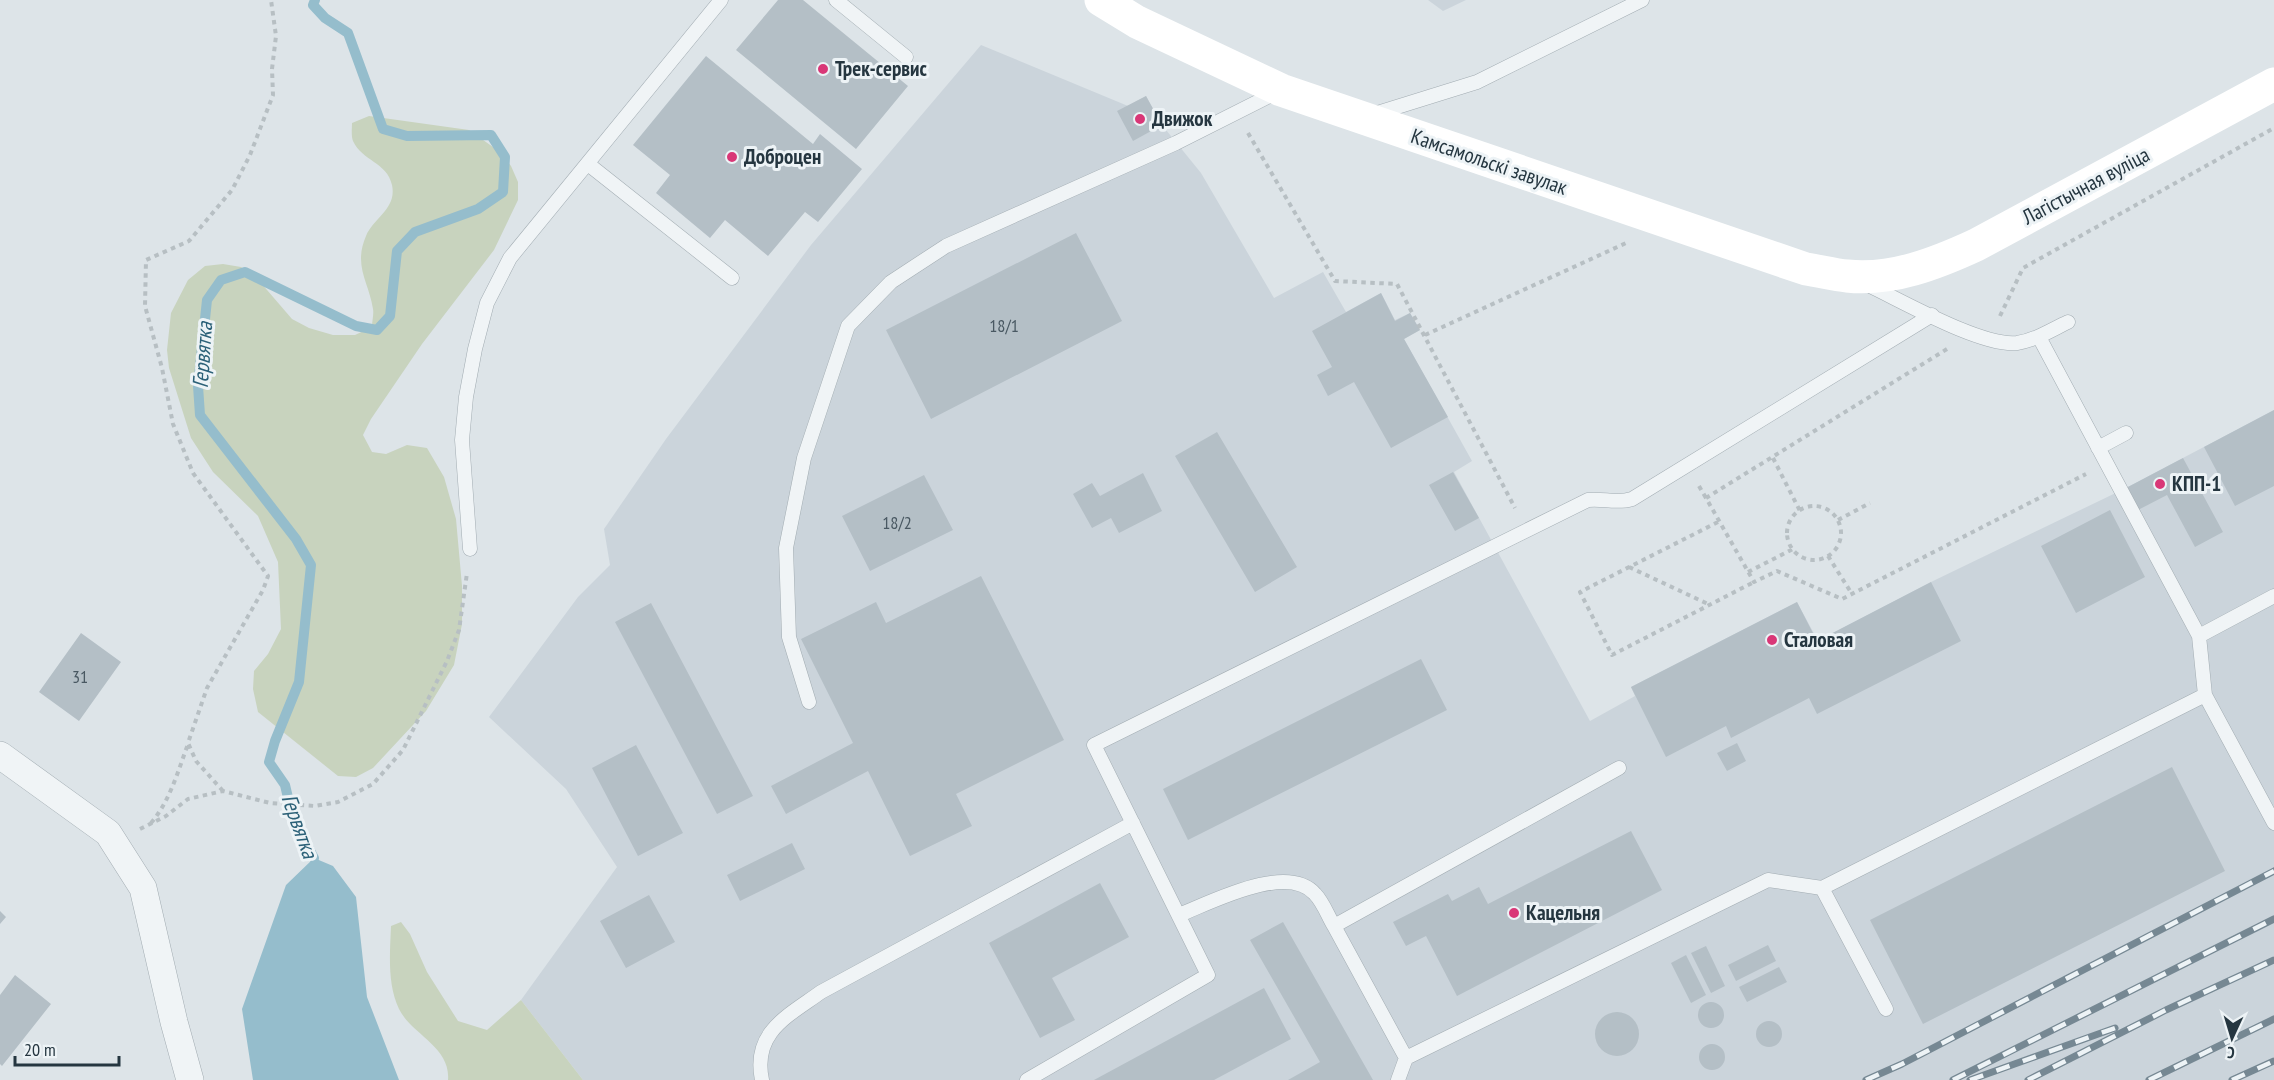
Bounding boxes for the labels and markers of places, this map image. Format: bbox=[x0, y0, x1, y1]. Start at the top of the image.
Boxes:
place label: Трек-сервис bbox=[835, 55, 928, 82]
marker: Трек-сервис bbox=[816, 62, 830, 76]
place label: Движок bbox=[1152, 105, 1213, 132]
marker: Движок bbox=[1133, 112, 1147, 126]
place label: Доброцен bbox=[744, 143, 821, 170]
marker: Доброцен bbox=[725, 150, 739, 164]
place label: КПП-1 bbox=[2172, 470, 2221, 497]
marker: КПП-1 bbox=[2153, 477, 2167, 491]
place label: Сталовая bbox=[1784, 626, 1853, 653]
marker: Сталовая bbox=[1765, 633, 1779, 647]
place label: Кацельня bbox=[1526, 899, 1600, 926]
marker: Кацельня bbox=[1507, 906, 1521, 920]

